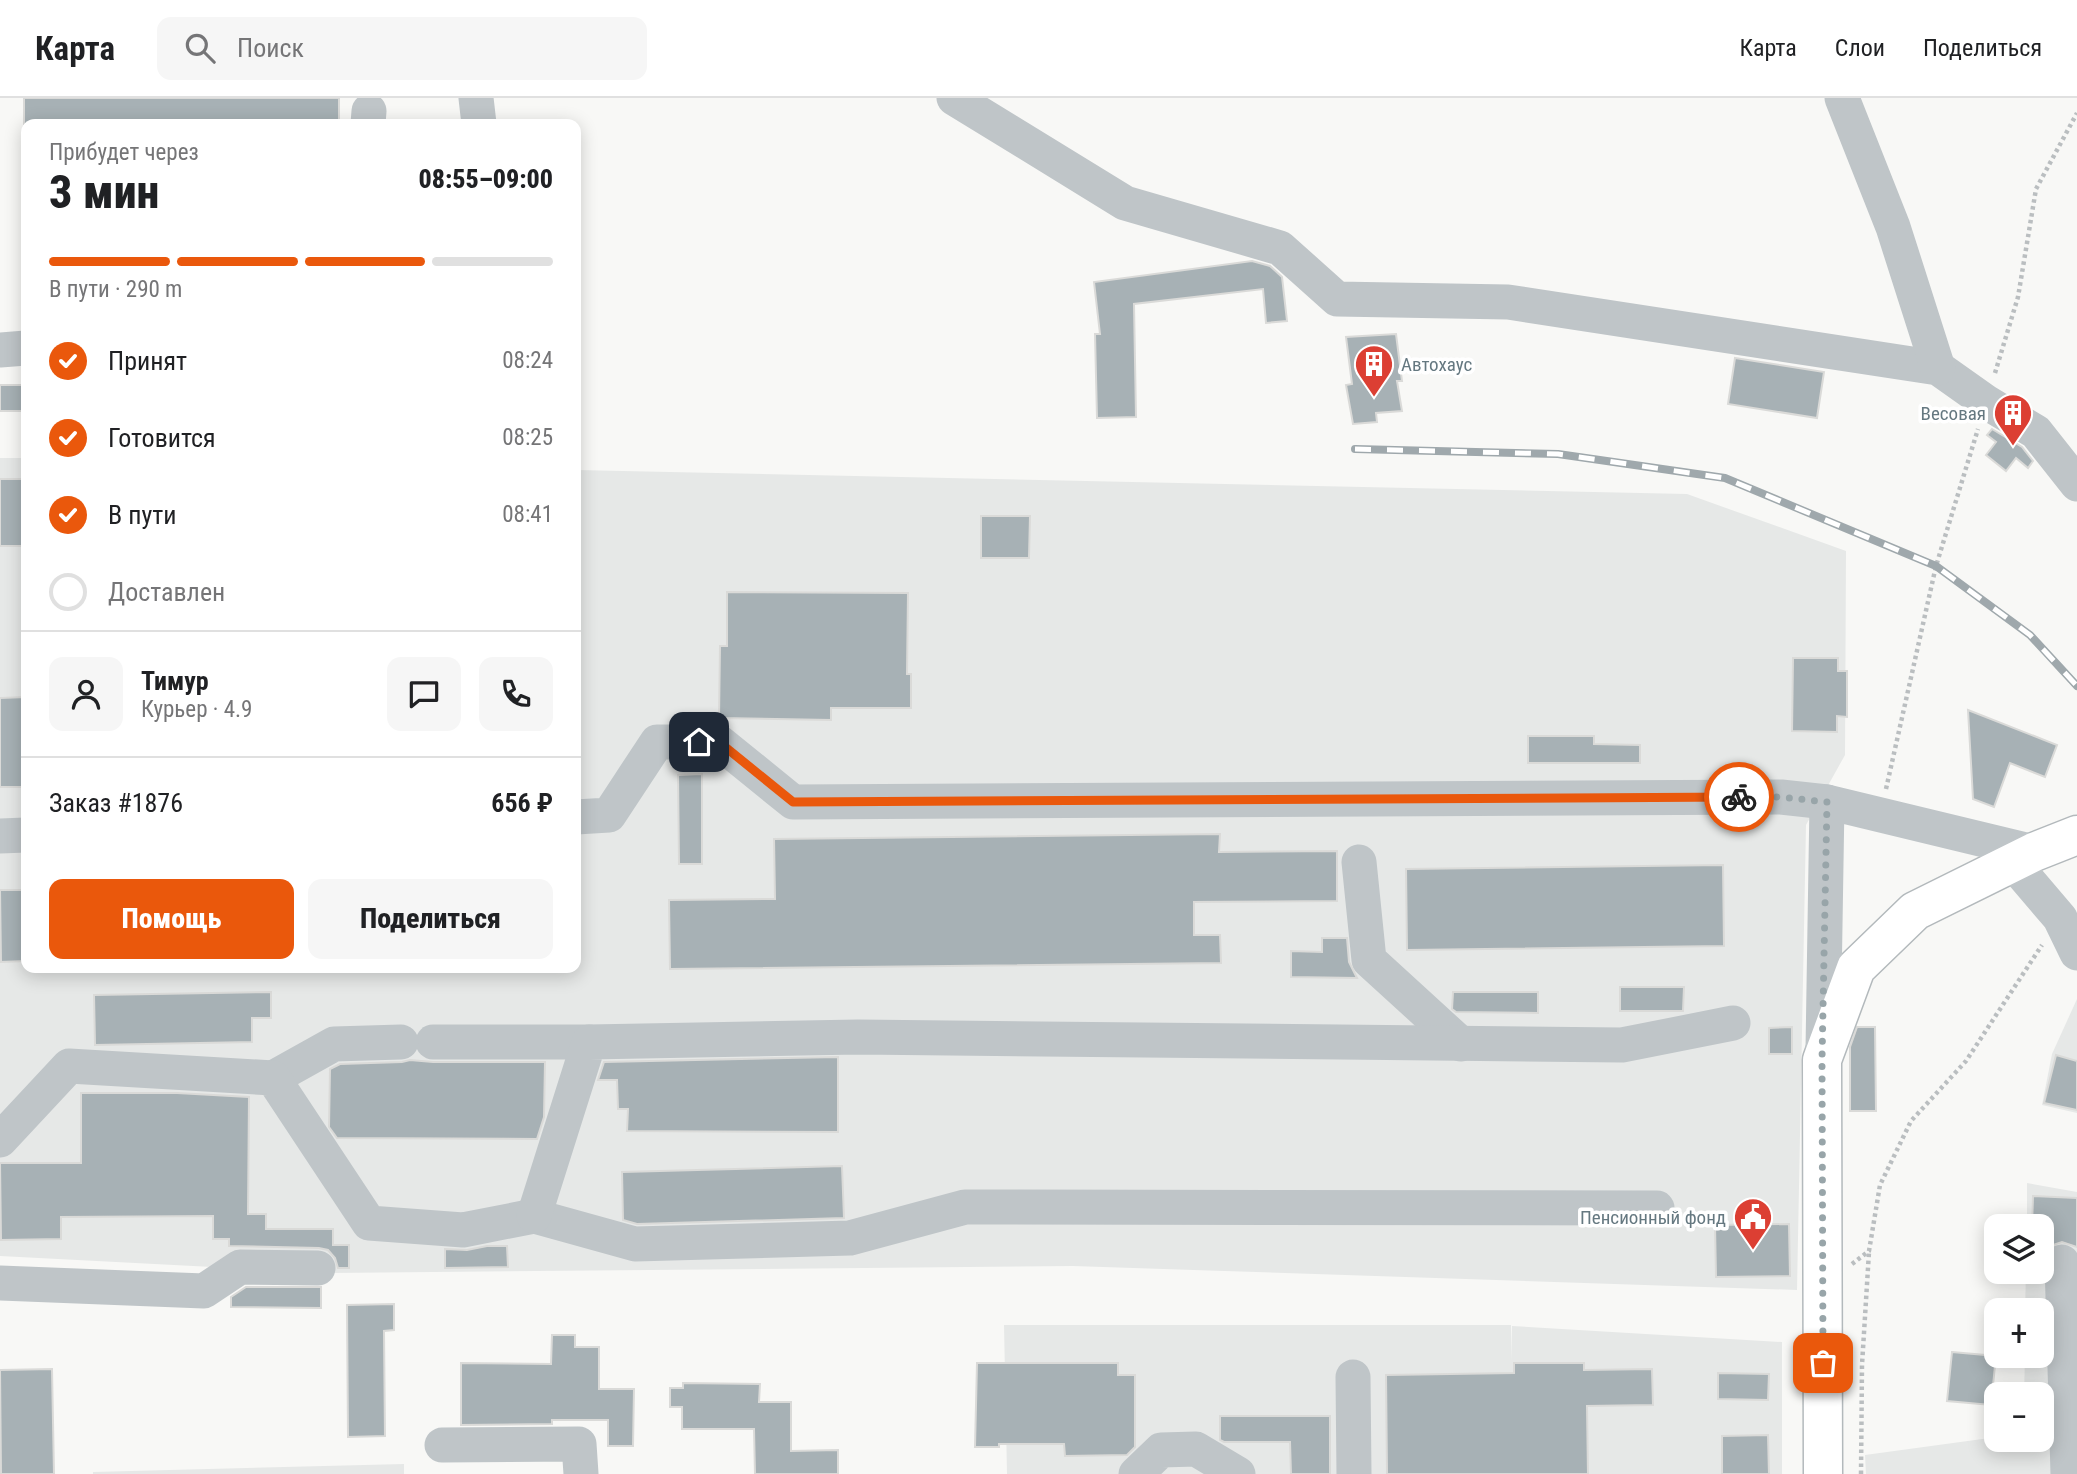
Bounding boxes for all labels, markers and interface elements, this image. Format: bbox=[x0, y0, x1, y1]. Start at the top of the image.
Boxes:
search box bbox=[157, 17, 647, 80]
text: Карта bbox=[35, 29, 115, 68]
icon: search bbox=[181, 29, 219, 67]
text: Поиск bbox=[237, 33, 304, 63]
text: Карта bbox=[1739, 34, 1797, 62]
text: Слои bbox=[1835, 34, 1885, 62]
text: Поделиться bbox=[1923, 34, 2042, 62]
text: Прибудет через bbox=[49, 139, 199, 166]
text: 08:55–09:00 bbox=[419, 164, 553, 194]
text: 3 мин bbox=[49, 165, 159, 219]
text: В пути · 290 m bbox=[49, 276, 182, 303]
icon: check bbox=[49, 342, 87, 380]
building icon: Автохаус bbox=[1353, 343, 1395, 398]
text: Принят bbox=[108, 346, 187, 376]
text: 08:24 bbox=[502, 347, 553, 374]
place label: Автохаус bbox=[1401, 353, 1473, 376]
building icon: Весовая bbox=[1992, 392, 2034, 447]
place label: Весовая bbox=[1921, 402, 1986, 425]
icon: check bbox=[49, 419, 87, 457]
text: Готовится bbox=[108, 423, 216, 453]
text: 08:25 bbox=[502, 424, 553, 451]
icon: check bbox=[49, 496, 87, 534]
text: В пути bbox=[108, 500, 177, 530]
text: 08:41 bbox=[502, 501, 553, 528]
text: Доставлен bbox=[108, 577, 225, 607]
button: person bbox=[49, 657, 123, 731]
button: chat bbox=[387, 657, 461, 731]
button: phone bbox=[479, 657, 553, 731]
text: Тимур bbox=[141, 666, 209, 696]
text: Курьер · 4.9 bbox=[141, 696, 252, 723]
pin bbox=[669, 712, 729, 772]
icon: home bbox=[680, 723, 718, 761]
courier bbox=[1704, 762, 1774, 832]
icon: bike bbox=[1720, 778, 1758, 816]
text: Заказ #1876 bbox=[49, 788, 183, 818]
text: 656 ₽ bbox=[491, 788, 553, 818]
button: Помощь bbox=[49, 879, 294, 959]
button: Поделиться bbox=[308, 879, 553, 959]
public building icon: Пенсионный фонд bbox=[1732, 1196, 1774, 1251]
place label: Пенсионный фонд bbox=[1580, 1206, 1726, 1229]
map controls bbox=[1984, 1214, 2054, 1452]
button: layers bbox=[1984, 1214, 2054, 1284]
button: + bbox=[1984, 1298, 2054, 1368]
pin bbox=[1793, 1333, 1853, 1393]
icon: bag bbox=[1804, 1344, 1842, 1382]
button: − bbox=[1984, 1382, 2054, 1452]

